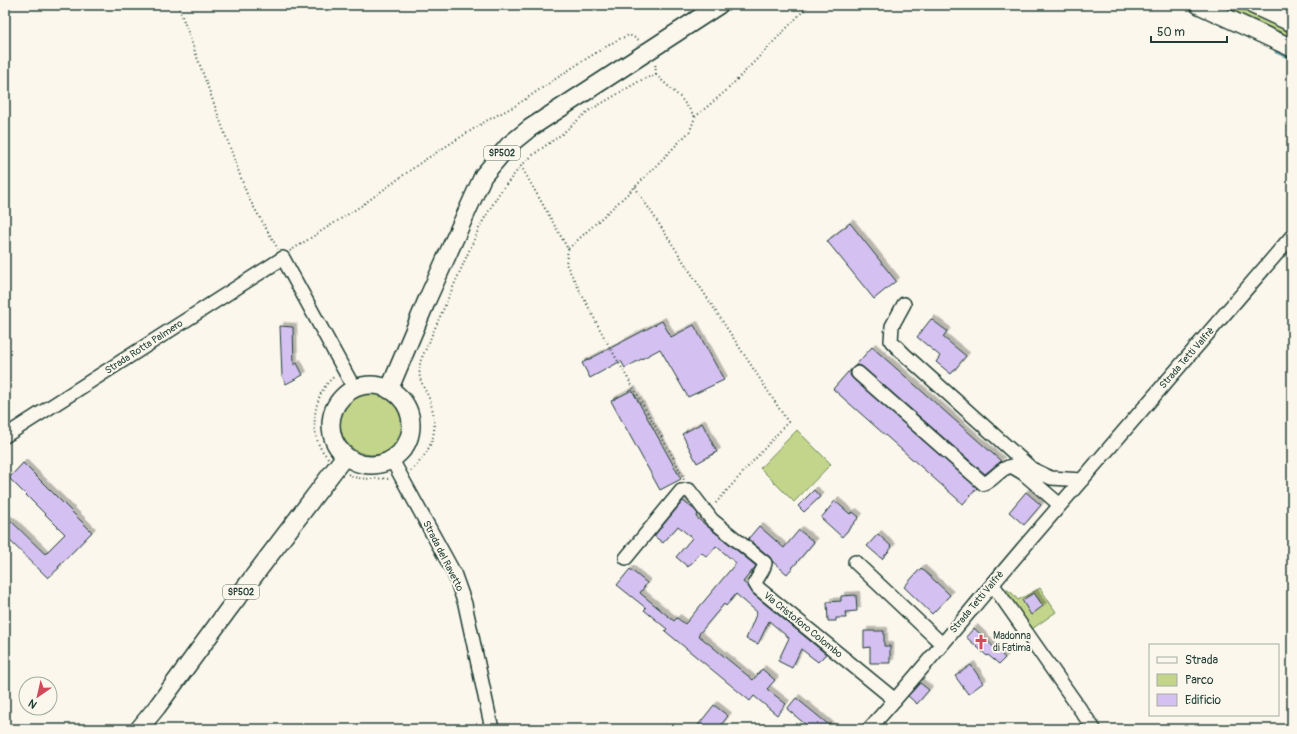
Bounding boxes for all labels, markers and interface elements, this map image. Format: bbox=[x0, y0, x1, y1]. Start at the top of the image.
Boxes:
scale bar bbox=[1151, 18, 1227, 44]
text: 50 m bbox=[1157, 25, 1185, 40]
road number: SP502 bbox=[484, 146, 520, 160]
street label: Strada Rotta Palmero bbox=[103, 317, 186, 377]
street label: Strada Tetti Valfrè bbox=[1157, 325, 1217, 391]
street label: Strada del Ravetto bbox=[420, 519, 466, 594]
street label: Strada Tetti Valfrè bbox=[947, 568, 1007, 636]
road number: SP502 bbox=[223, 585, 259, 599]
street label: Via Cristoforo Colombo bbox=[761, 590, 845, 661]
place label: Madonna di Fatima bbox=[993, 630, 1031, 654]
church icon: Madonna di Fatima bbox=[972, 633, 990, 651]
legend bbox=[1149, 644, 1279, 716]
text: Strada bbox=[1185, 653, 1219, 668]
text: Parco bbox=[1185, 673, 1214, 688]
north arrow bbox=[18, 676, 58, 716]
text: Edificio bbox=[1185, 693, 1221, 708]
text: N bbox=[26, 696, 39, 711]

